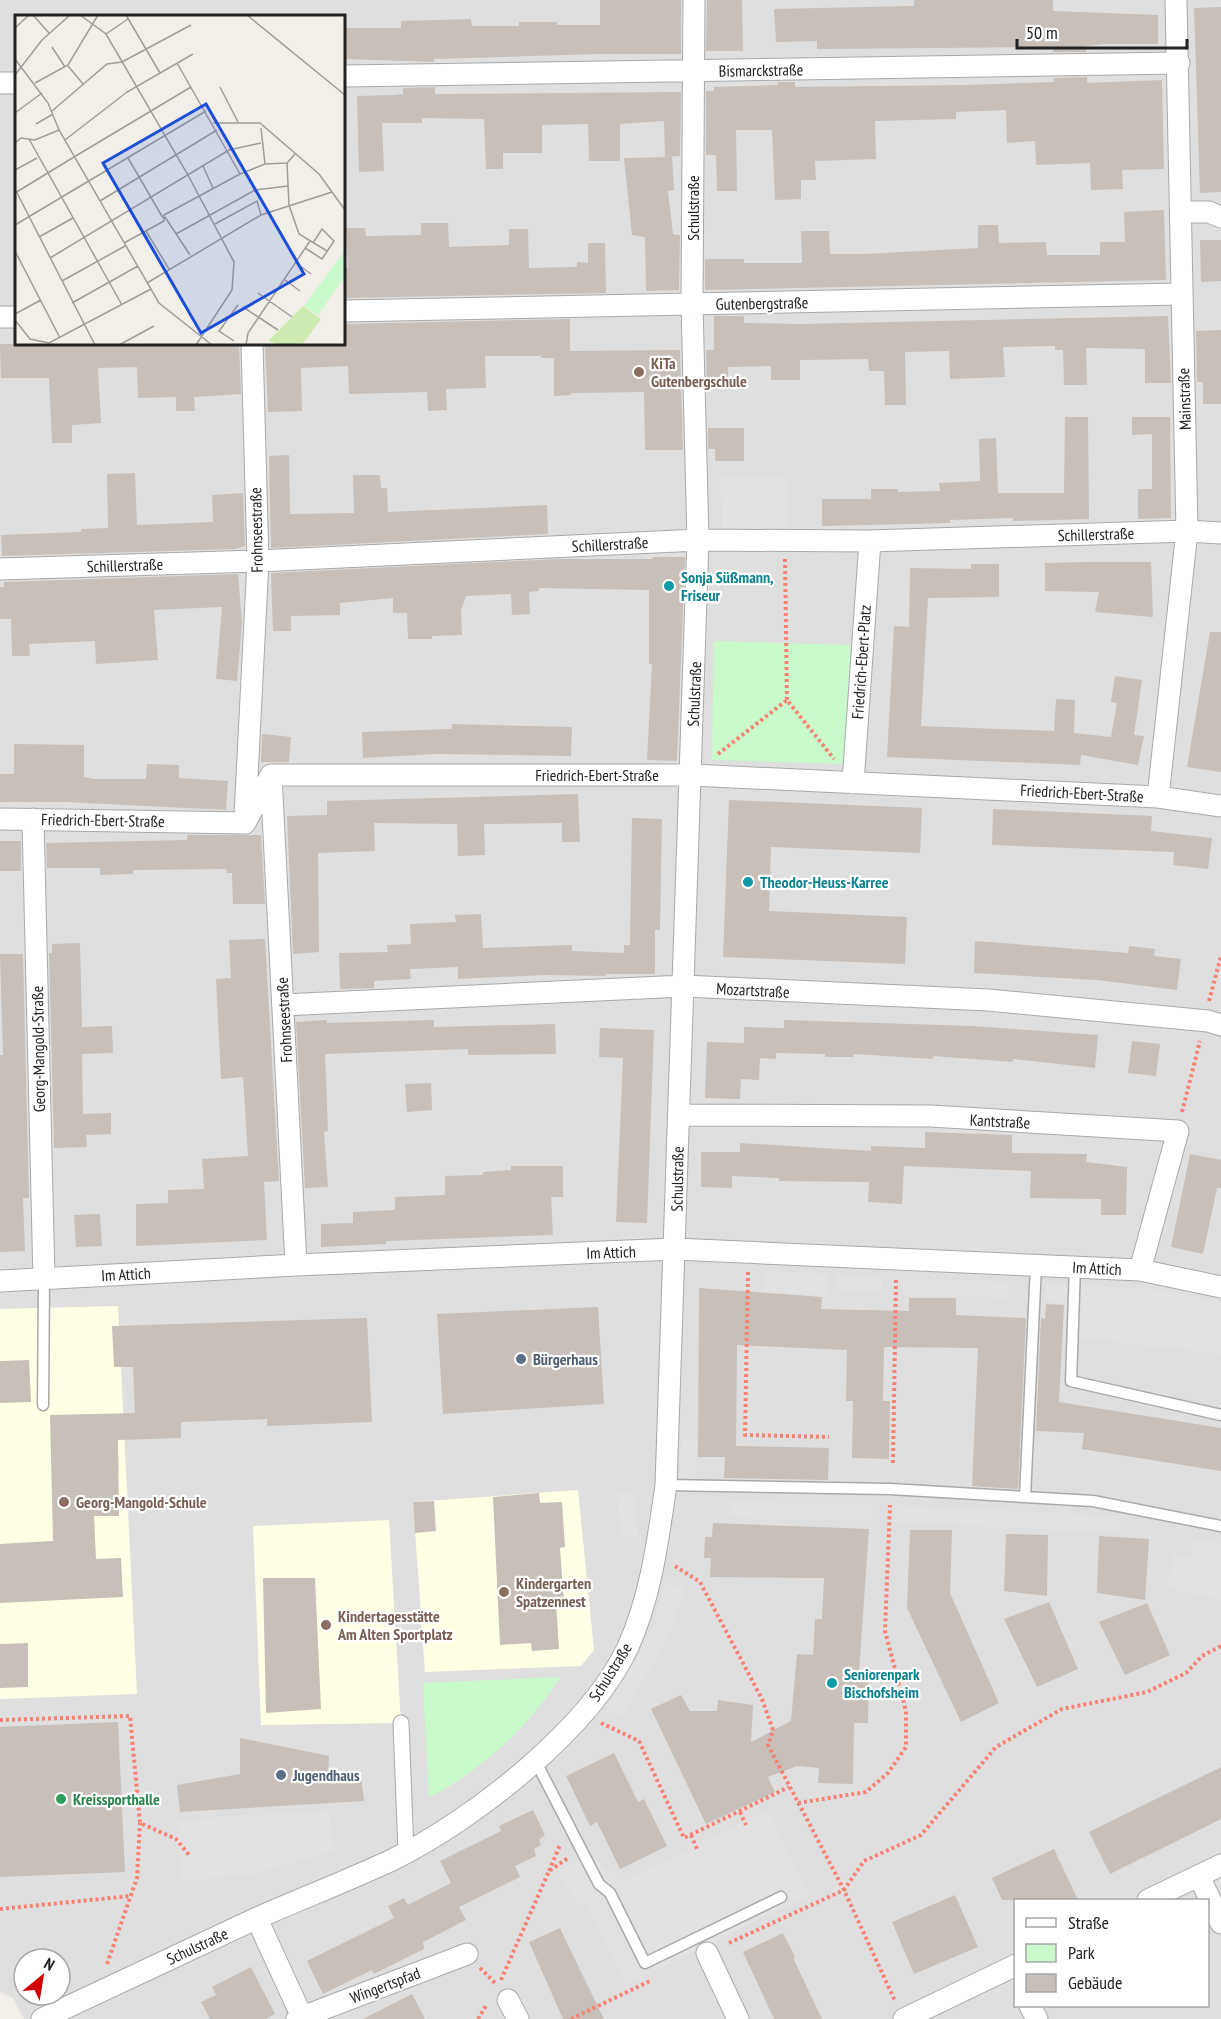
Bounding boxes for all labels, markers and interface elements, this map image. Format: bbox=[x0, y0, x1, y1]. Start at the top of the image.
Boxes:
scale bar bbox=[1017, 12, 1186, 50]
inset map bbox=[15, 15, 345, 345]
text: 50 m bbox=[1026, 21, 1058, 44]
street label: Bismarckstraße bbox=[719, 59, 803, 81]
street label: Schulstraße bbox=[683, 175, 703, 241]
street label: Gutenbergstraße bbox=[716, 292, 808, 314]
place label: KiTa Gutenbergschule bbox=[651, 353, 747, 391]
marker: KiTa Gutenbergschule bbox=[632, 365, 646, 379]
street label: Mainstraße bbox=[1173, 368, 1195, 430]
street label: Frohnseestraße bbox=[245, 487, 267, 573]
street label: Schillerstraße bbox=[1057, 523, 1135, 545]
street label: Schillerstraße bbox=[571, 532, 649, 556]
street label: Schillerstraße bbox=[86, 554, 164, 576]
place label: Sonja Süßmann, Friseur bbox=[681, 567, 774, 605]
marker: Sonja Süßmann, Friseur bbox=[662, 579, 676, 593]
street label: Friedrich-Ebert-Platz bbox=[847, 604, 875, 720]
street label: Schulstraße bbox=[683, 661, 705, 727]
street label: Friedrich-Ebert-Straße bbox=[535, 765, 659, 785]
street label: Friedrich-Ebert-Straße bbox=[1020, 780, 1144, 806]
street label: Friedrich-Ebert-Straße bbox=[41, 809, 165, 831]
place label: Theodor-Heuss-Karree bbox=[760, 872, 889, 892]
marker: Theodor-Heuss-Karree bbox=[741, 875, 755, 889]
street label: Frohnseestraße bbox=[272, 977, 296, 1063]
street label: Mozartstraße bbox=[716, 978, 790, 1002]
street label: Georg-Mangold-Straße bbox=[27, 986, 49, 1112]
street label: Kantstraße bbox=[969, 1109, 1031, 1133]
street label: Schulstraße bbox=[666, 1146, 688, 1212]
street label: Im Attich bbox=[586, 1241, 636, 1263]
street label: Im Attich bbox=[1072, 1257, 1122, 1279]
street label: Im Attich bbox=[101, 1263, 151, 1285]
place label: Bürgerhaus bbox=[533, 1349, 598, 1369]
marker: Bürgerhaus bbox=[514, 1352, 528, 1366]
place label: Georg-Mangold-Schule bbox=[76, 1492, 207, 1512]
marker: Georg-Mangold-Schule bbox=[57, 1495, 71, 1509]
place label: Kindergarten Spatzennest bbox=[516, 1573, 591, 1611]
marker: Kindergarten Spatzennest bbox=[497, 1585, 511, 1599]
place label: Kindertagesstätte Am Alten Sportplatz bbox=[337, 1606, 453, 1644]
marker: Kindertagesstätte Am Alten Sportplatz bbox=[319, 1618, 333, 1632]
street label: Schulstraße bbox=[584, 1639, 636, 1705]
place label: Seniorenpark Bischofsheim bbox=[844, 1664, 920, 1702]
marker: Seniorenpark Bischofsheim bbox=[825, 1676, 839, 1690]
place label: Jugendhaus bbox=[292, 1765, 360, 1785]
marker: Jugendhaus bbox=[274, 1768, 288, 1782]
place label: Kreissporthalle bbox=[73, 1789, 160, 1809]
marker: Kreissporthalle bbox=[54, 1792, 68, 1806]
legend bbox=[1014, 1899, 1209, 2007]
text: Straße bbox=[1068, 1911, 1109, 1934]
street label: Schulstraße bbox=[163, 1923, 231, 1969]
text: Park bbox=[1068, 1941, 1095, 1964]
north arrow bbox=[12, 1947, 72, 2007]
text: N bbox=[41, 1953, 58, 1975]
street label: Wingertspfad bbox=[347, 1962, 423, 2008]
text: Gebäude bbox=[1068, 1971, 1122, 1994]

